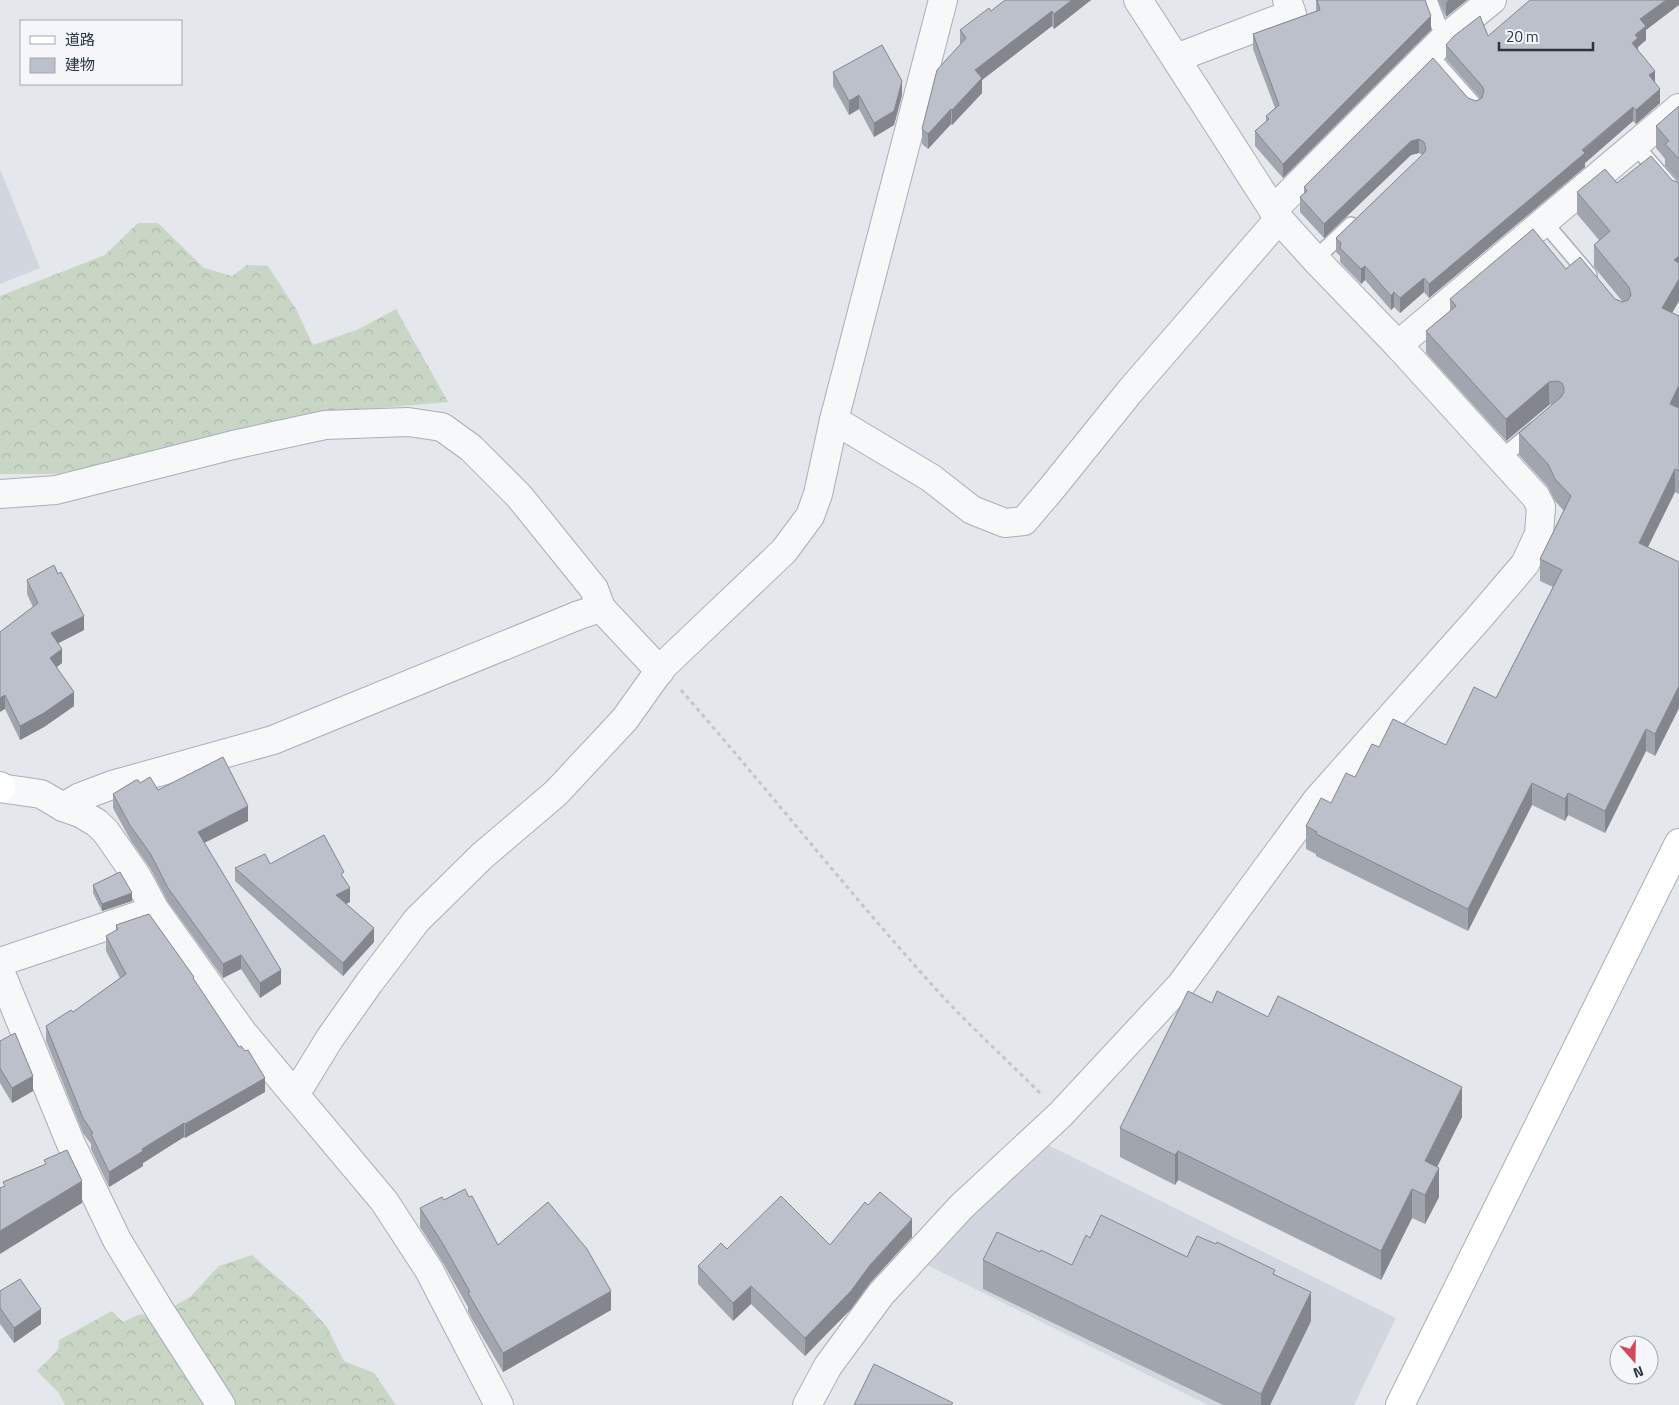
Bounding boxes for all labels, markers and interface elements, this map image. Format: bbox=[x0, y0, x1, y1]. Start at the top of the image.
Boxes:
legend bbox=[20, 20, 182, 85]
scale bar bbox=[1499, 20, 1593, 52]
text: 20 m bbox=[1506, 25, 1539, 48]
text: 道路 bbox=[65, 28, 95, 51]
text: 建物 bbox=[65, 53, 95, 76]
north arrow bbox=[1609, 1335, 1659, 1385]
text: N bbox=[1630, 1361, 1647, 1384]

